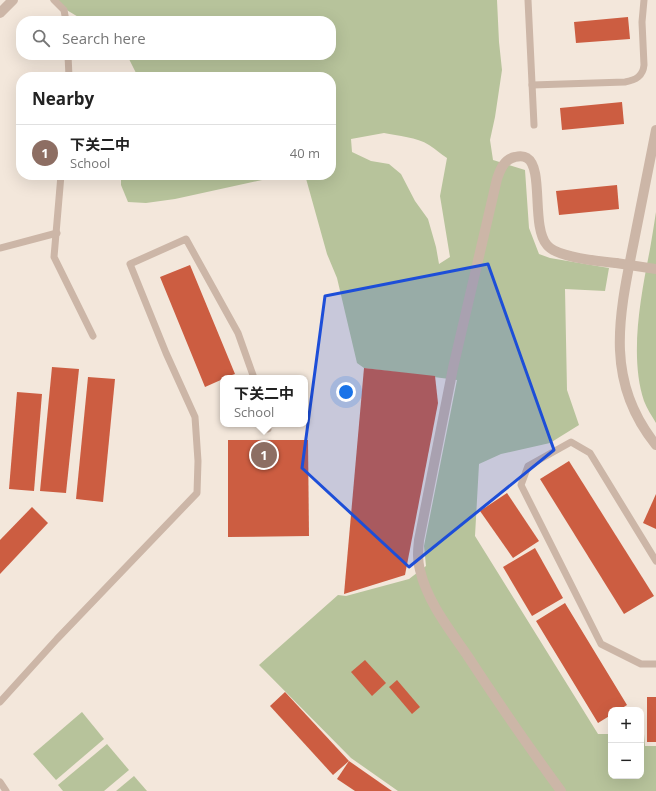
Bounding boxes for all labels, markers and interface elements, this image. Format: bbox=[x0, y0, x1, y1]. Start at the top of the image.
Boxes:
search box bbox=[16, 16, 336, 60]
icon: search bbox=[30, 27, 52, 49]
text: Search here bbox=[62, 28, 146, 48]
text: Nearby bbox=[32, 87, 94, 110]
text: 下关二中 bbox=[70, 134, 130, 154]
text: 1 bbox=[41, 144, 49, 162]
text: 40 m bbox=[290, 144, 320, 162]
text: School bbox=[70, 154, 110, 172]
popup bbox=[220, 375, 308, 427]
your location bbox=[336, 382, 356, 402]
text: 下关二中 bbox=[234, 383, 294, 403]
text: School bbox=[234, 403, 274, 421]
pin: 1 bbox=[251, 440, 277, 470]
map controls bbox=[608, 707, 644, 779]
button: + bbox=[608, 707, 644, 743]
button: − bbox=[608, 743, 644, 779]

